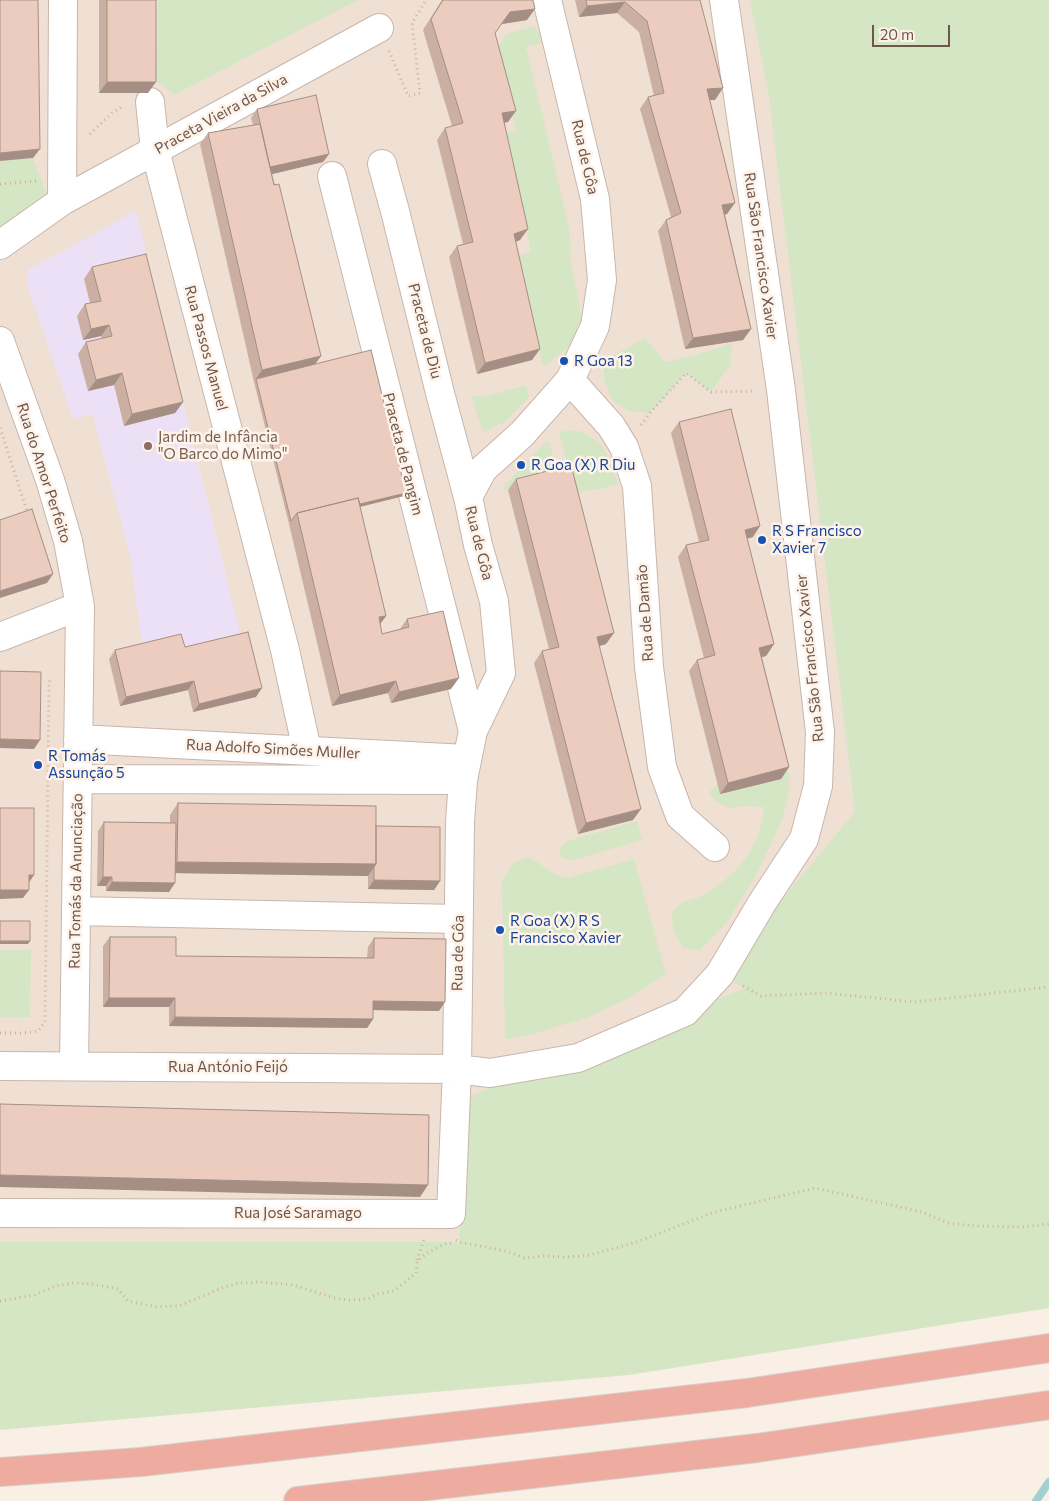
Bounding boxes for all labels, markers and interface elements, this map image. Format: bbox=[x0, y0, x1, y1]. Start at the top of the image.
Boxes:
scale bar bbox=[874, 15, 952, 47]
text: 20 m bbox=[880, 25, 914, 43]
street label: Praceta Vieira da Silva bbox=[152, 70, 290, 158]
street label: Rua de Gôa bbox=[568, 118, 602, 196]
street label: Rua São Francisco Xavier bbox=[740, 171, 782, 341]
street label: Praceta de Diu bbox=[404, 281, 446, 381]
street label: Rua Passos Manuel bbox=[181, 283, 231, 413]
place label: R Goa 13 bbox=[574, 352, 633, 370]
marker: R Goa 13 bbox=[558, 355, 570, 367]
street label: Praceta de Pangim bbox=[379, 391, 427, 517]
street label: Rua do Amor Perfeito bbox=[13, 401, 75, 545]
place label: Jardim de Infância "O Barco do Mimo" bbox=[158, 428, 288, 463]
marker: Jardim de Infância "O Barco do Mimo" bbox=[142, 440, 154, 452]
place label: R Goa (X) R Diu bbox=[531, 456, 635, 474]
marker: R Goa (X) R Diu bbox=[515, 459, 527, 471]
street label: Rua de Gôa bbox=[461, 504, 497, 582]
place label: R S Francisco Xavier 7 bbox=[772, 522, 862, 557]
marker: R S Francisco Xavier 7 bbox=[756, 534, 768, 546]
street label: Rua de Damão bbox=[633, 564, 657, 662]
street label: Rua São Francisco Xavier bbox=[792, 573, 828, 743]
street label: Rua Adolfo Simões Muller bbox=[185, 735, 361, 763]
place label: R Tomás Assunção 5 bbox=[48, 747, 125, 782]
marker: R Tomás Assunção 5 bbox=[32, 759, 44, 771]
street label: Rua Tomás da Anunciação bbox=[65, 793, 87, 969]
place label: R Goa (X) R S Francisco Xavier bbox=[510, 912, 621, 947]
street label: Rua de Gôa bbox=[448, 915, 468, 991]
marker: R Goa (X) R S Francisco Xavier bbox=[494, 924, 506, 936]
street label: Rua António Feijó bbox=[168, 1058, 288, 1076]
street label: Rua José Saramago bbox=[234, 1204, 362, 1222]

